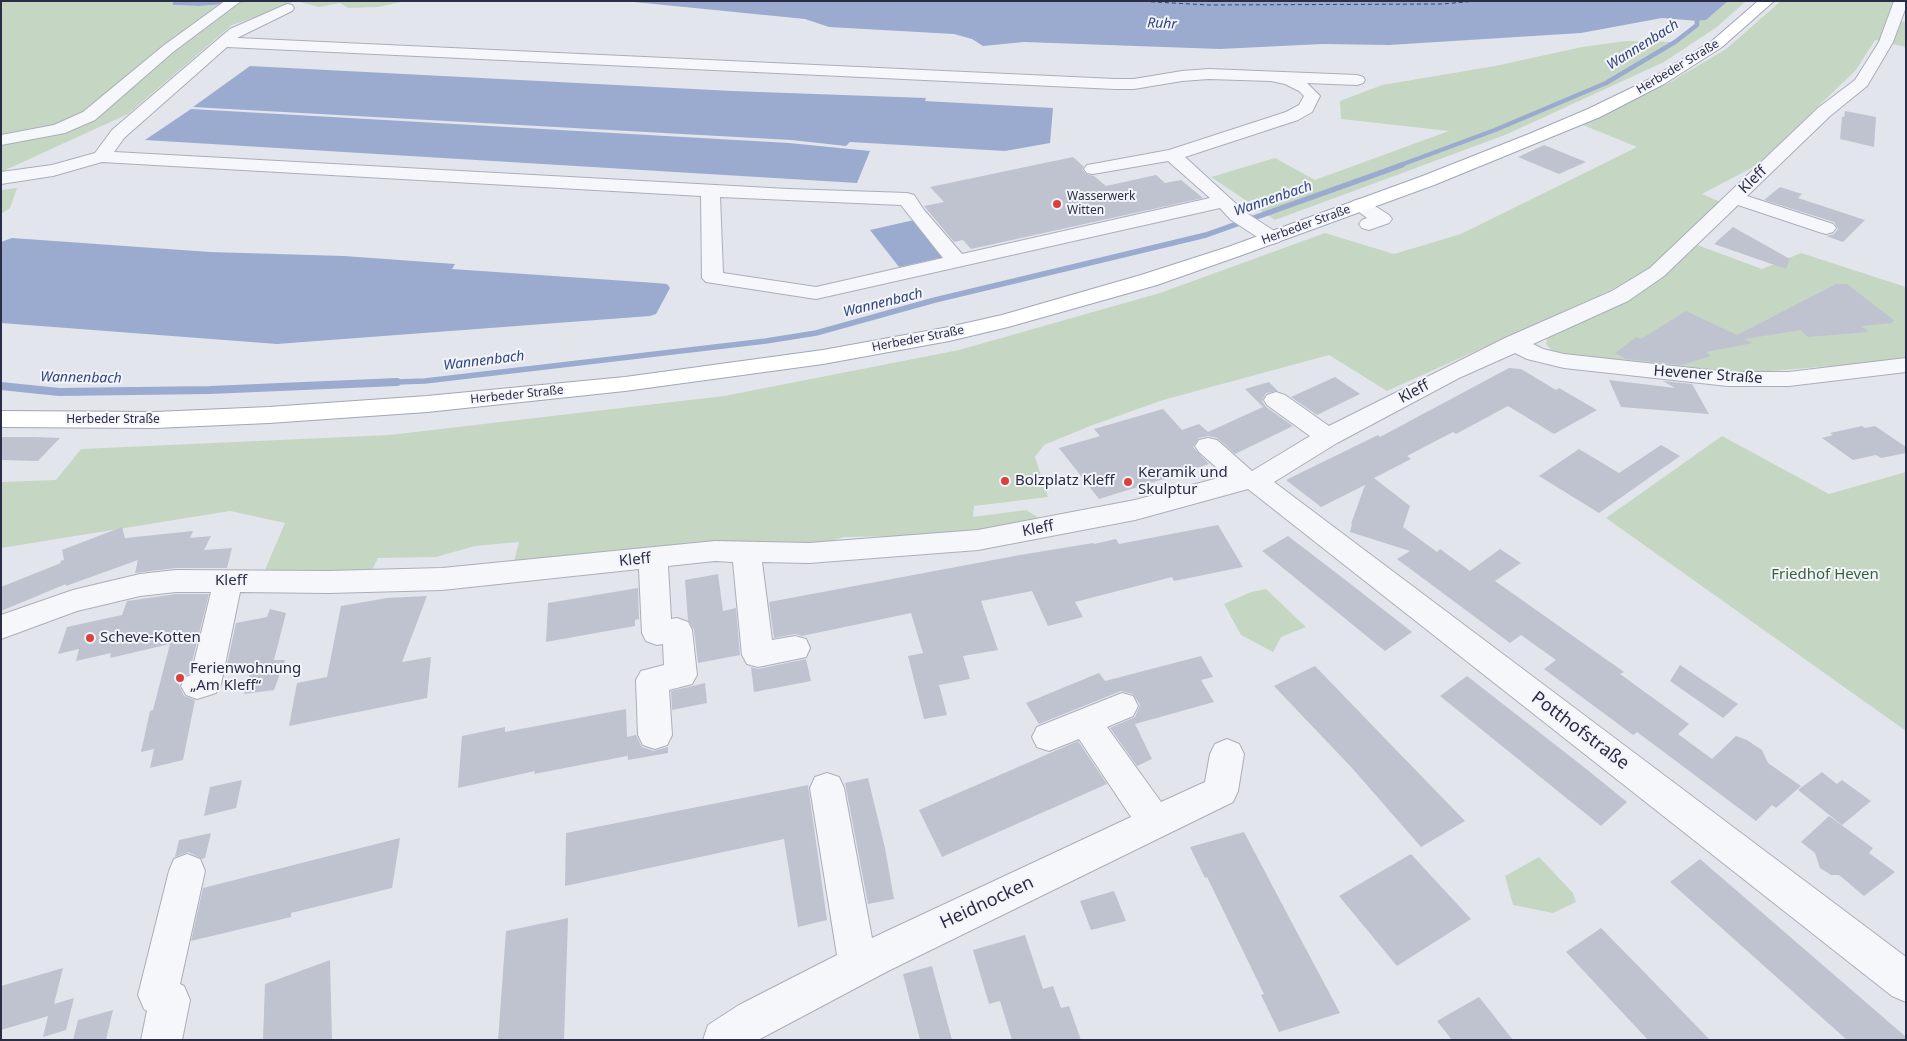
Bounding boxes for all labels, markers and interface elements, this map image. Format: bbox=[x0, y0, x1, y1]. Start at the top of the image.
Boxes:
water label: Ruhr bbox=[1147, 15, 1177, 33]
water label: Wannenbach bbox=[1604, 16, 1682, 74]
street label: Herbeder Straße bbox=[1634, 37, 1722, 97]
street label: Kleff bbox=[1735, 162, 1771, 198]
water label: Wannenbach bbox=[1232, 178, 1314, 220]
place label: Wasserwerk Witten bbox=[1067, 190, 1135, 218]
marker: Wasserwerk Witten bbox=[1051, 198, 1063, 210]
street label: Herbeder Straße bbox=[1260, 202, 1352, 248]
water label: Wannenbach bbox=[841, 285, 925, 321]
street label: Herbeder Straße bbox=[871, 323, 965, 355]
water label: Wannenbach bbox=[443, 348, 525, 374]
street label: Hevener Straße bbox=[1653, 362, 1763, 388]
water label: Wannenbach bbox=[40, 369, 122, 387]
street label: Kleff bbox=[1396, 377, 1432, 407]
street label: Herbeder Straße bbox=[470, 383, 564, 407]
street label: Herbeder Straße bbox=[66, 413, 160, 427]
place label: Keramik und Skulptur bbox=[1138, 464, 1228, 499]
place label: Bolzplatz Kleff bbox=[1015, 472, 1115, 490]
marker: Bolzplatz Kleff bbox=[999, 475, 1011, 487]
marker: Keramik und Skulptur bbox=[1122, 476, 1134, 488]
street label: Kleff bbox=[1021, 517, 1055, 541]
street label: Kleff bbox=[618, 549, 652, 571]
park label: Friedhof Heven bbox=[1771, 566, 1879, 584]
street label: Kleff bbox=[215, 572, 247, 590]
place label: Scheve-Kotten bbox=[100, 629, 201, 647]
marker: Scheve-Kotten bbox=[84, 632, 96, 644]
place label: Ferienwohnung „Am Kleff“ bbox=[190, 660, 301, 695]
marker: Ferienwohnung „Am Kleff“ bbox=[174, 672, 186, 684]
street label: Potthofstraße bbox=[1527, 687, 1633, 775]
street label: Heidnocken bbox=[937, 872, 1037, 934]

